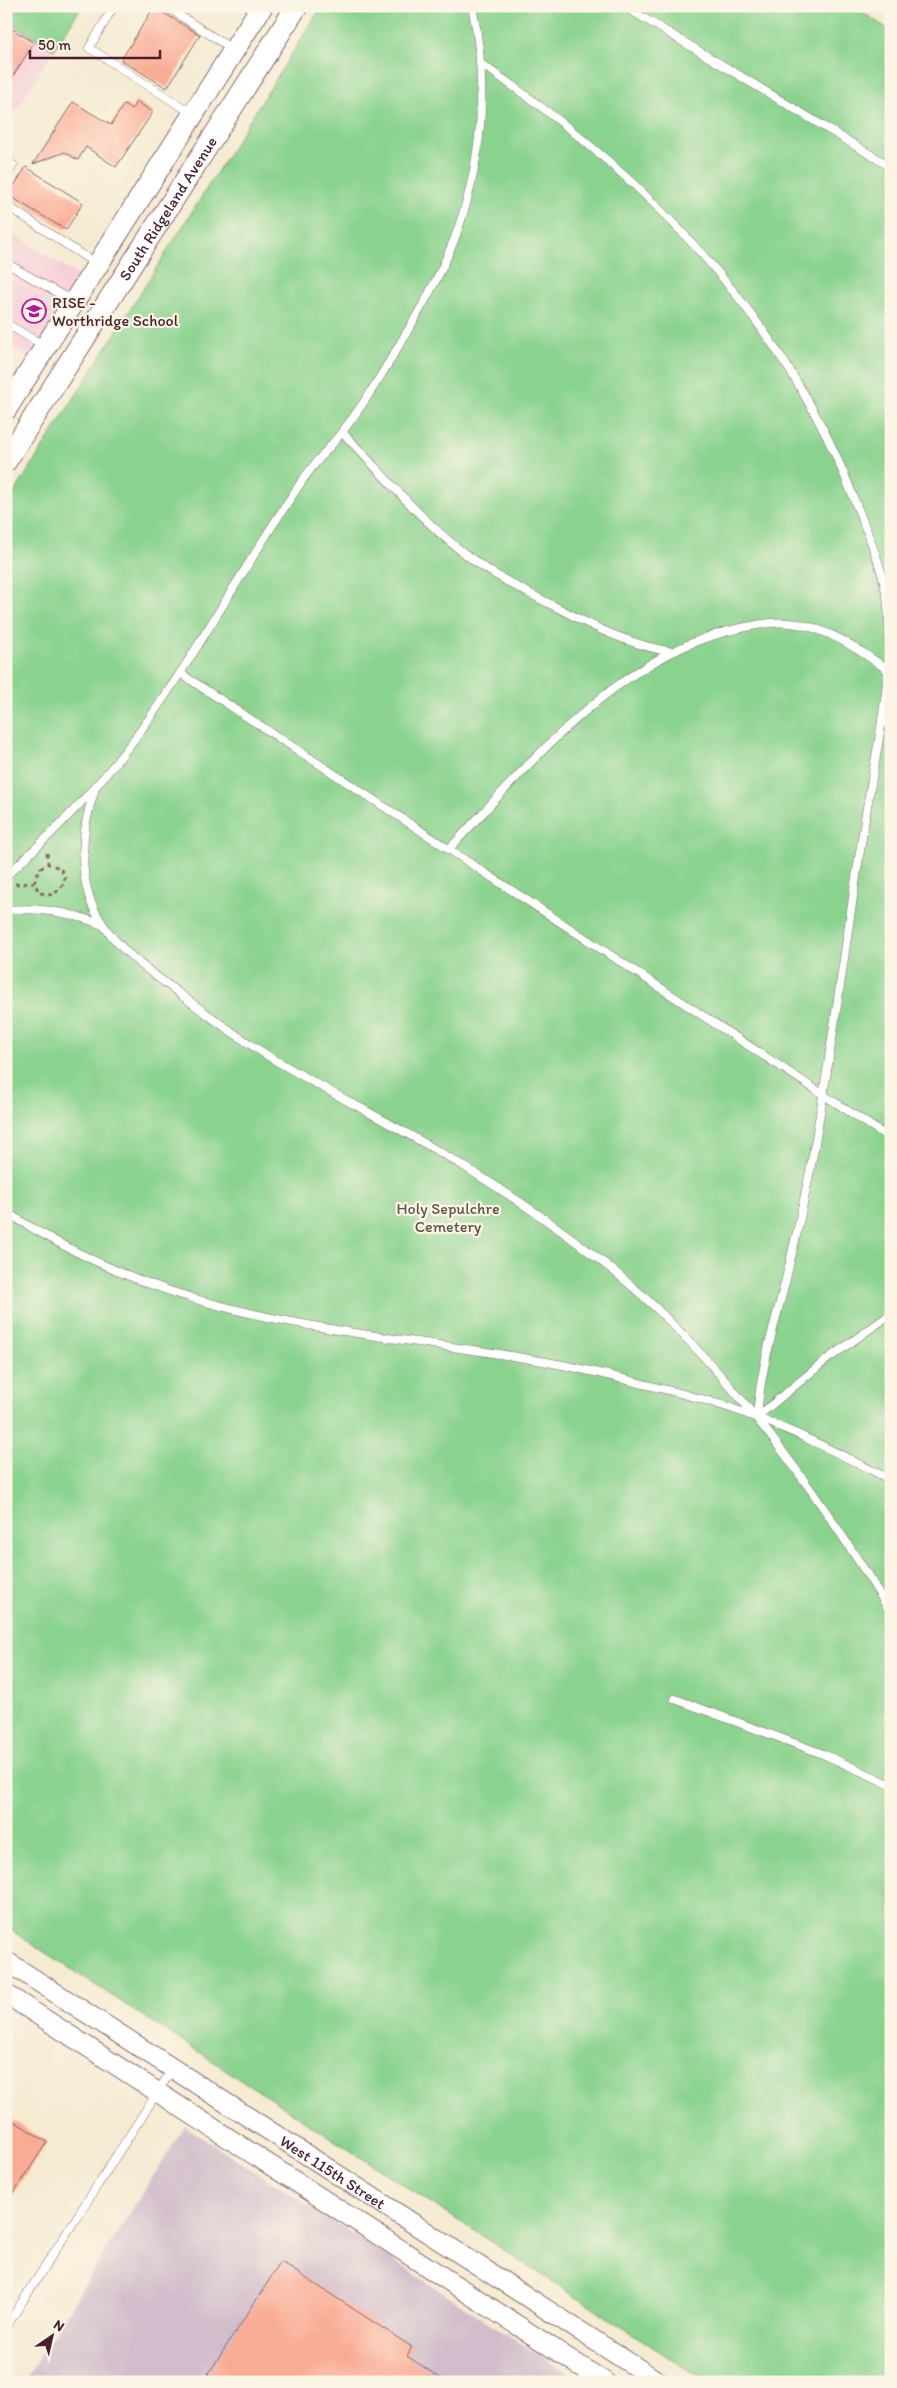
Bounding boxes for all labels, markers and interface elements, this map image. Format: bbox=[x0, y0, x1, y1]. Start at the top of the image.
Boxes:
scale bar bbox=[30, 28, 160, 60]
text: 50 m bbox=[38, 36, 71, 54]
street label: South Ridgeland Avenue bbox=[115, 133, 221, 284]
place label: RISE - Worthridge School bbox=[52, 293, 179, 330]
school or university icon: RISE - Worthridge School bbox=[21, 298, 47, 324]
park label: Holy Sepulchre Cemetery bbox=[396, 1199, 500, 1236]
street label: West 115th Street bbox=[277, 2131, 389, 2213]
north arrow bbox=[28, 2310, 78, 2360]
text: N bbox=[50, 2316, 68, 2335]

